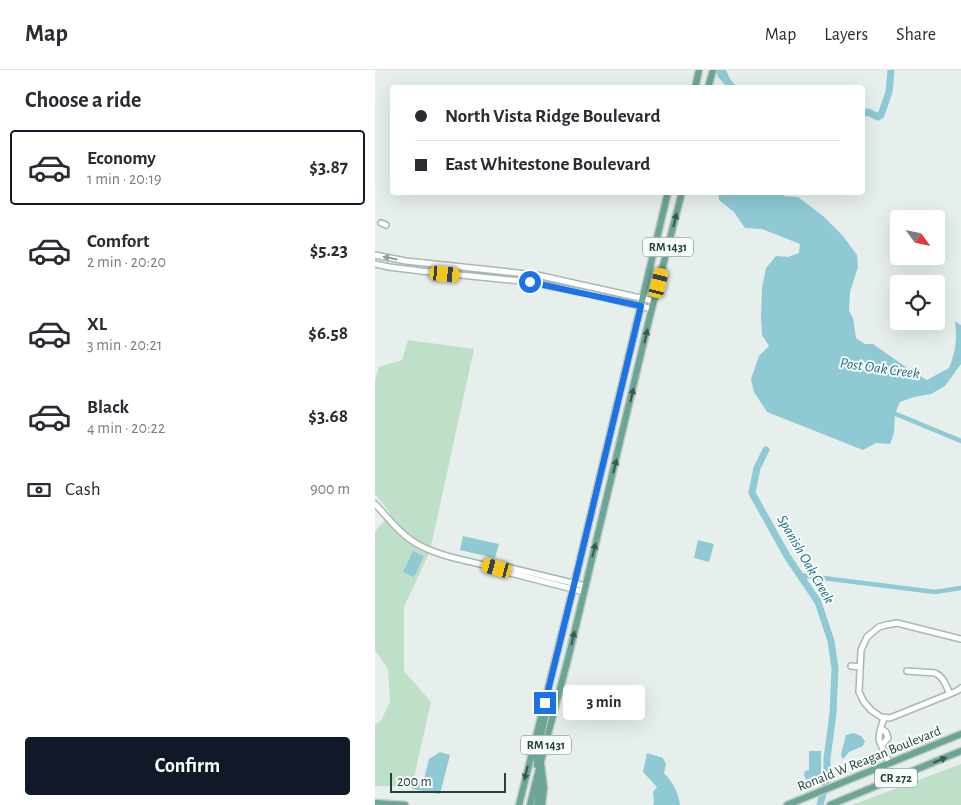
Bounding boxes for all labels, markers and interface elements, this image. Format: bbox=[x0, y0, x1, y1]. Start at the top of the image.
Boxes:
text: Map bbox=[25, 22, 68, 46]
text: Map bbox=[765, 26, 796, 44]
text: Layers bbox=[824, 26, 868, 44]
text: Share bbox=[896, 26, 936, 44]
text: Choose a ride bbox=[25, 89, 141, 111]
text: North Vista Ridge Boulevard bbox=[445, 107, 660, 126]
icon: car bbox=[27, 145, 72, 190]
text: Economy bbox=[87, 149, 156, 168]
text: East Whitestone Boulevard bbox=[445, 155, 650, 174]
text: $3.87 bbox=[309, 158, 348, 177]
text: 1 min · 20:19 bbox=[87, 171, 161, 187]
north arrow bbox=[890, 210, 945, 265]
map controls bbox=[890, 210, 945, 330]
one-way arrow bbox=[671, 212, 679, 227]
icon: car bbox=[27, 228, 72, 273]
text: Comfort bbox=[87, 232, 149, 251]
road number: RM 1431 bbox=[643, 238, 693, 256]
text: $5.23 bbox=[310, 241, 348, 260]
text: 2 min · 20:20 bbox=[87, 254, 166, 270]
one-way arrow bbox=[382, 254, 398, 262]
car bbox=[429, 265, 460, 283]
car bbox=[648, 267, 669, 299]
route start bbox=[519, 271, 541, 293]
button: locate bbox=[890, 275, 945, 330]
icon: car bbox=[27, 311, 72, 356]
text: XL bbox=[87, 315, 107, 334]
text: $6.58 bbox=[308, 324, 348, 343]
one-way arrow bbox=[642, 328, 650, 343]
text: 3 min · 20:21 bbox=[87, 337, 162, 353]
water label: Post Oak Creek bbox=[839, 355, 921, 382]
one-way arrow bbox=[628, 387, 636, 402]
icon: car bbox=[27, 394, 72, 439]
text: Black bbox=[87, 398, 129, 417]
text: $3.68 bbox=[308, 407, 348, 426]
text: 4 min · 20:22 bbox=[87, 420, 165, 436]
one-way arrow bbox=[611, 459, 619, 474]
icon: cash bbox=[25, 476, 53, 504]
text: Cash bbox=[65, 480, 101, 499]
text: 900 m bbox=[310, 481, 350, 497]
water label: Spanish Oak Creek bbox=[774, 512, 837, 606]
one-way arrow bbox=[590, 542, 598, 557]
car bbox=[480, 557, 513, 579]
one-way arrow bbox=[569, 631, 577, 646]
callout: 3 min bbox=[563, 686, 645, 720]
route end bbox=[534, 692, 556, 714]
text: 3 min bbox=[587, 694, 621, 710]
street label: Ronald W Reagan Boulevard bbox=[796, 724, 943, 794]
road number: RM 1431 bbox=[521, 736, 571, 754]
button: Confirm bbox=[25, 737, 350, 795]
one-way arrow bbox=[933, 755, 947, 763]
one-way arrow bbox=[522, 766, 530, 781]
road number: CR 272 bbox=[875, 768, 917, 788]
scale bar bbox=[390, 770, 506, 793]
text: 200 m bbox=[397, 775, 432, 789]

